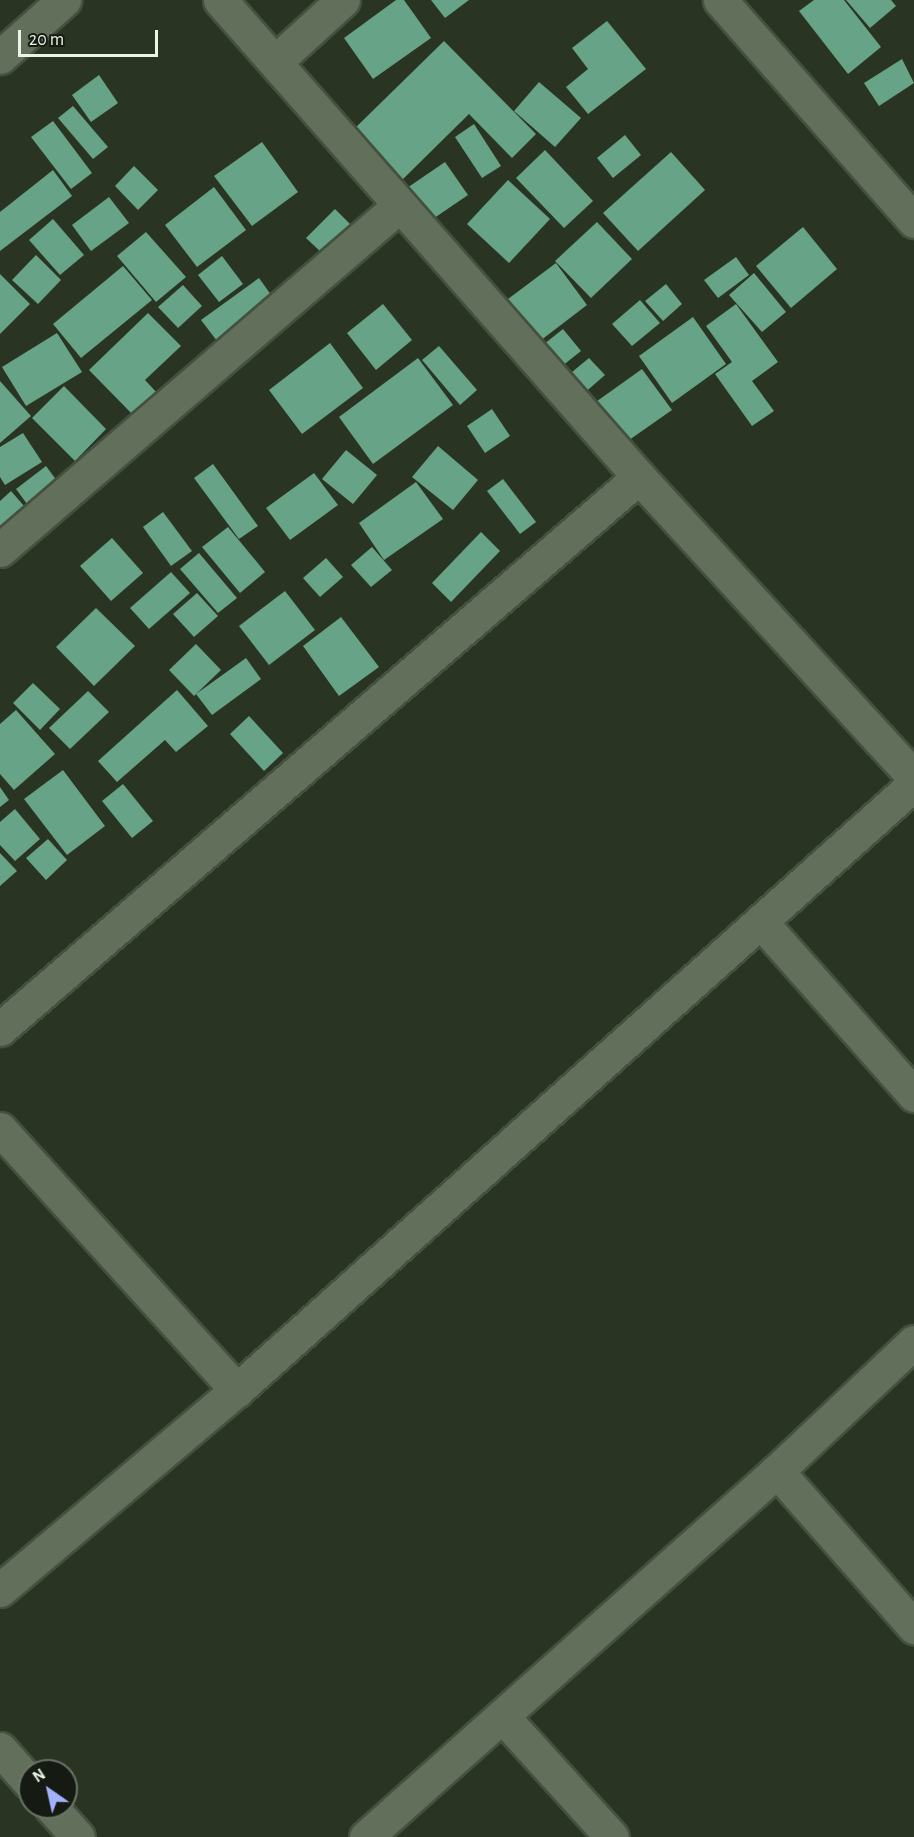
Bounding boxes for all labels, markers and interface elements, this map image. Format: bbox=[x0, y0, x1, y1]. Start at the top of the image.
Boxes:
scale bar bbox=[21, 18, 160, 56]
text: 20 m bbox=[29, 31, 64, 49]
north arrow bbox=[18, 1759, 78, 1819]
text: N bbox=[30, 1766, 48, 1785]

